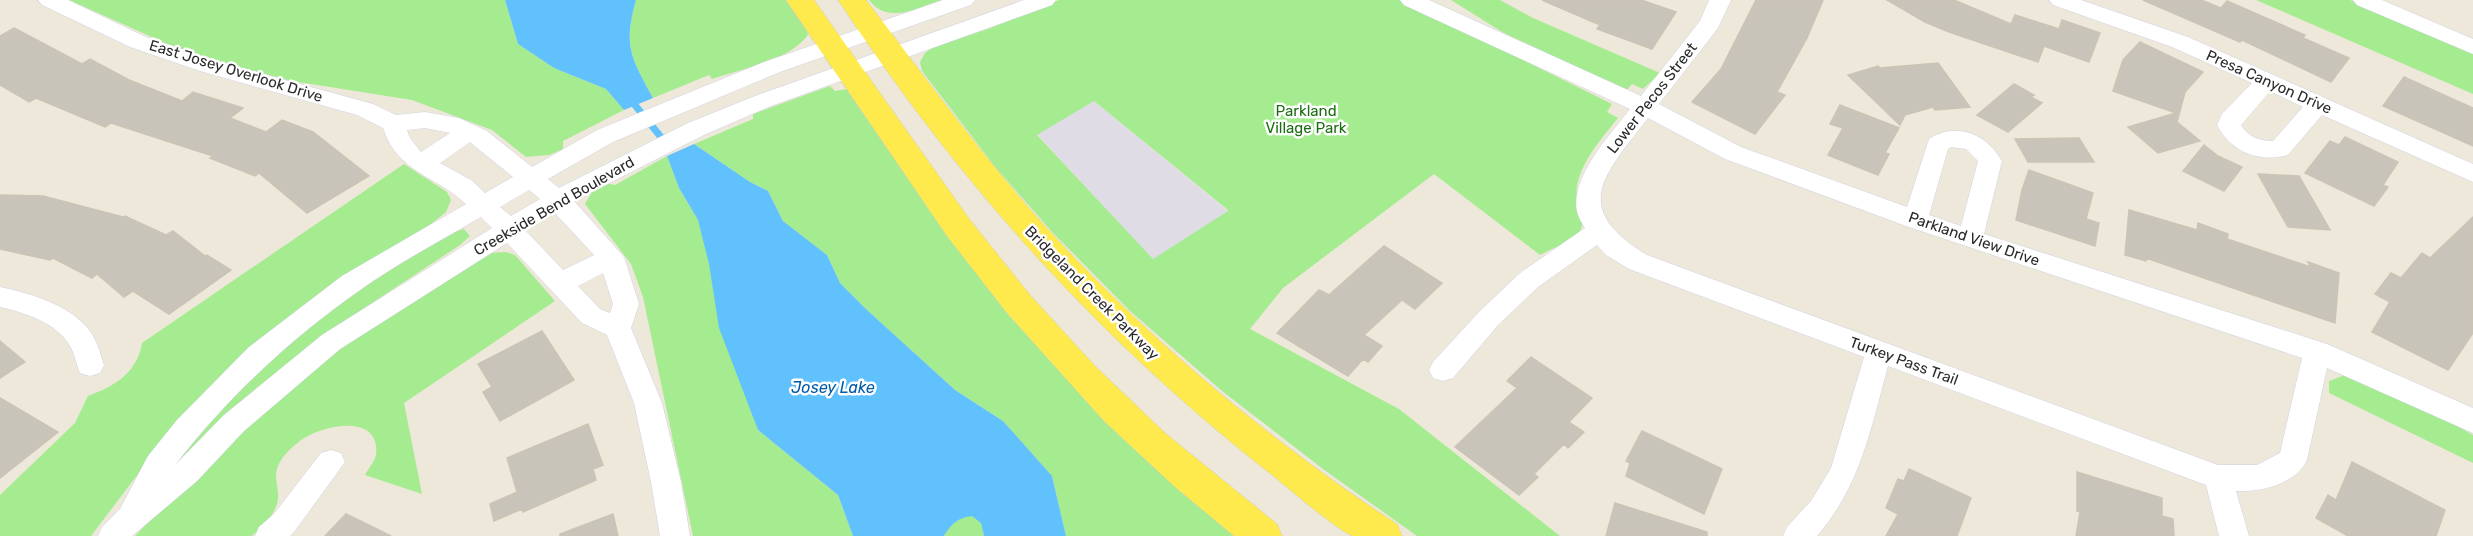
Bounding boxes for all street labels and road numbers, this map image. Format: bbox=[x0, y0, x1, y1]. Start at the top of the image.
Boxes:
street label: East Josey Overlook Drive bbox=[147, 36, 325, 106]
street label: Lower Pecos Street bbox=[1603, 39, 1701, 157]
street label: Presa Canyon Drive bbox=[2203, 46, 2335, 118]
street label: Creekside Bend Boulevard bbox=[470, 153, 638, 259]
street label: Parkland View Drive bbox=[1906, 208, 2042, 270]
street label: Bridgeland Creek Parkway bbox=[1021, 222, 1163, 364]
street label: Turkey Pass Trail bbox=[1847, 333, 1961, 389]

